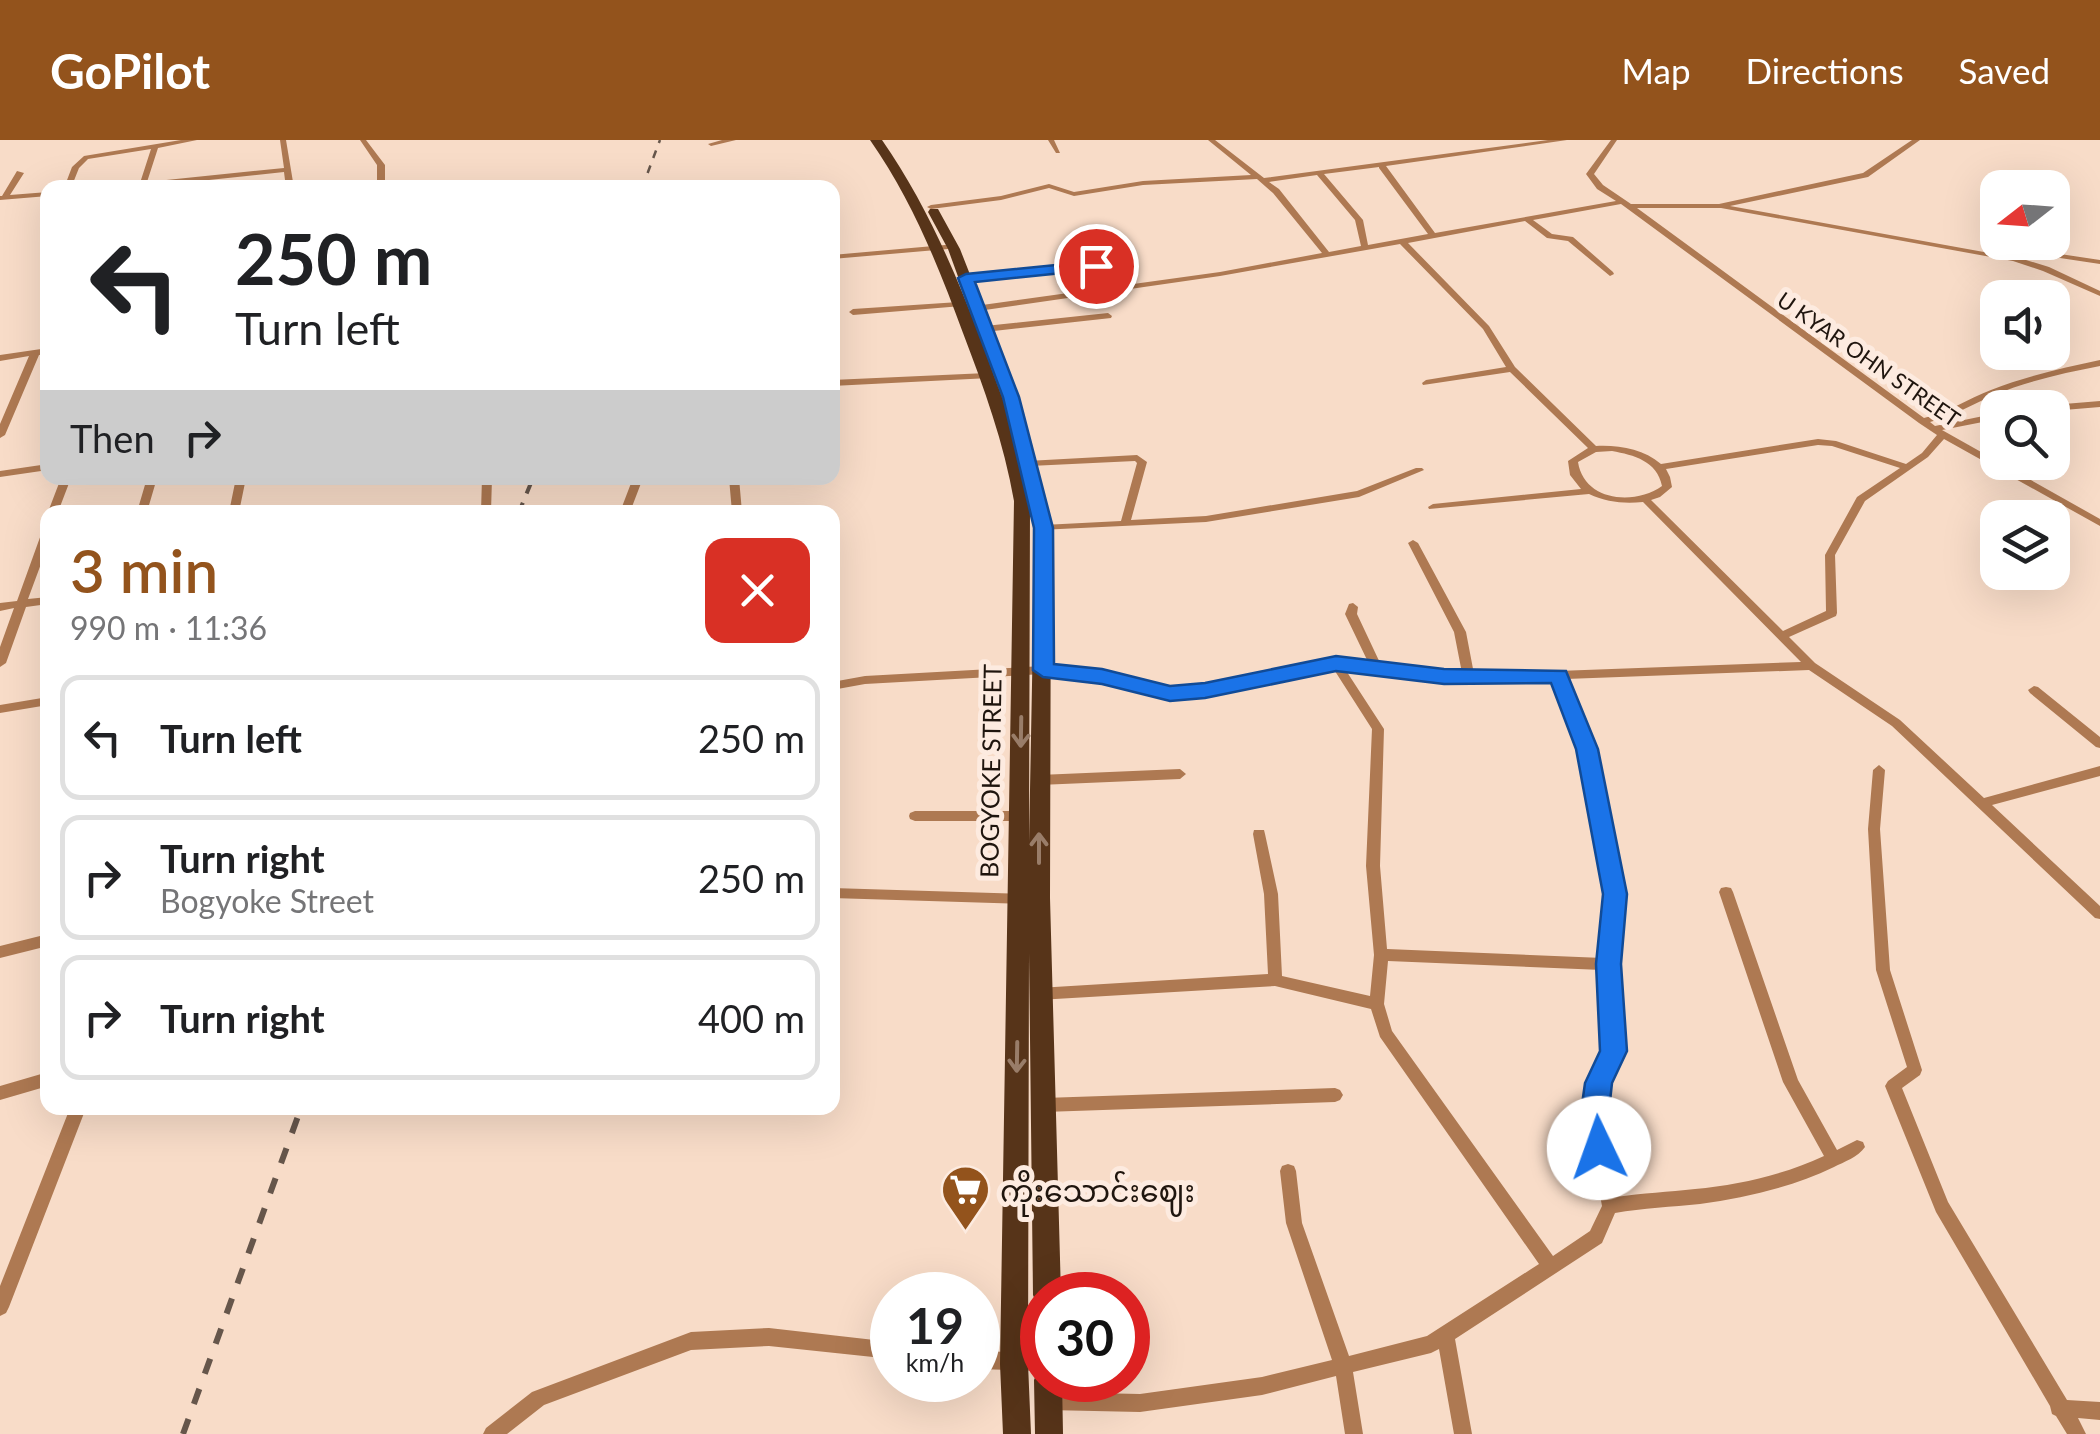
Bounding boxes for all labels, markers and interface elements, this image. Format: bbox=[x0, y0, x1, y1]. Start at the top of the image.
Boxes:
text: GoPilot bbox=[50, 42, 210, 99]
text: Map bbox=[1622, 49, 1691, 91]
text: Directions bbox=[1746, 49, 1904, 91]
text: Saved bbox=[1959, 49, 2050, 91]
north arrow bbox=[1980, 170, 2070, 260]
map controls bbox=[1980, 170, 2070, 590]
text: 250 m bbox=[235, 216, 432, 300]
icon: left bbox=[70, 220, 200, 350]
pin bbox=[1054, 224, 1139, 309]
icon: arrive bbox=[1069, 239, 1124, 294]
button: sound bbox=[1980, 280, 2070, 370]
street label: U KYAR OHN STREET bbox=[1772, 286, 1966, 432]
text: Turn left bbox=[235, 301, 400, 355]
button: search bbox=[1980, 390, 2070, 480]
icon: right bbox=[175, 410, 230, 465]
text: Then bbox=[70, 415, 155, 461]
button: layers bbox=[1980, 500, 2070, 590]
text: 3 min bbox=[70, 534, 218, 606]
button: close bbox=[705, 538, 810, 643]
text: 990 m · 11:36 bbox=[70, 608, 267, 647]
street label: BOGYOKE STREET bbox=[973, 664, 1007, 878]
icon: left bbox=[75, 710, 130, 765]
text: Turn left bbox=[160, 715, 302, 761]
text: 250 m bbox=[698, 715, 805, 761]
one-way arrow bbox=[1012, 715, 1031, 747]
one-way arrow bbox=[1030, 832, 1048, 864]
text: Turn right bbox=[160, 835, 325, 881]
icon: right bbox=[75, 850, 130, 905]
text: 250 m bbox=[698, 855, 805, 901]
text: Bogyoke Street bbox=[160, 881, 374, 920]
icon: right bbox=[75, 990, 130, 1045]
text: Turn right bbox=[160, 995, 325, 1041]
text: 400 m bbox=[698, 995, 805, 1041]
one-way arrow bbox=[1008, 1040, 1027, 1072]
position arrow bbox=[1547, 1096, 1651, 1200]
supermarket icon: ကိုးသောင်းဈေး bbox=[939, 1164, 991, 1232]
place label: ကိုးသောင်းဈေး bbox=[1000, 1170, 1195, 1217]
speed limit sign: 30 bbox=[1020, 1272, 1150, 1402]
text: 19 bbox=[906, 1295, 964, 1355]
text: km/h bbox=[906, 1347, 964, 1377]

